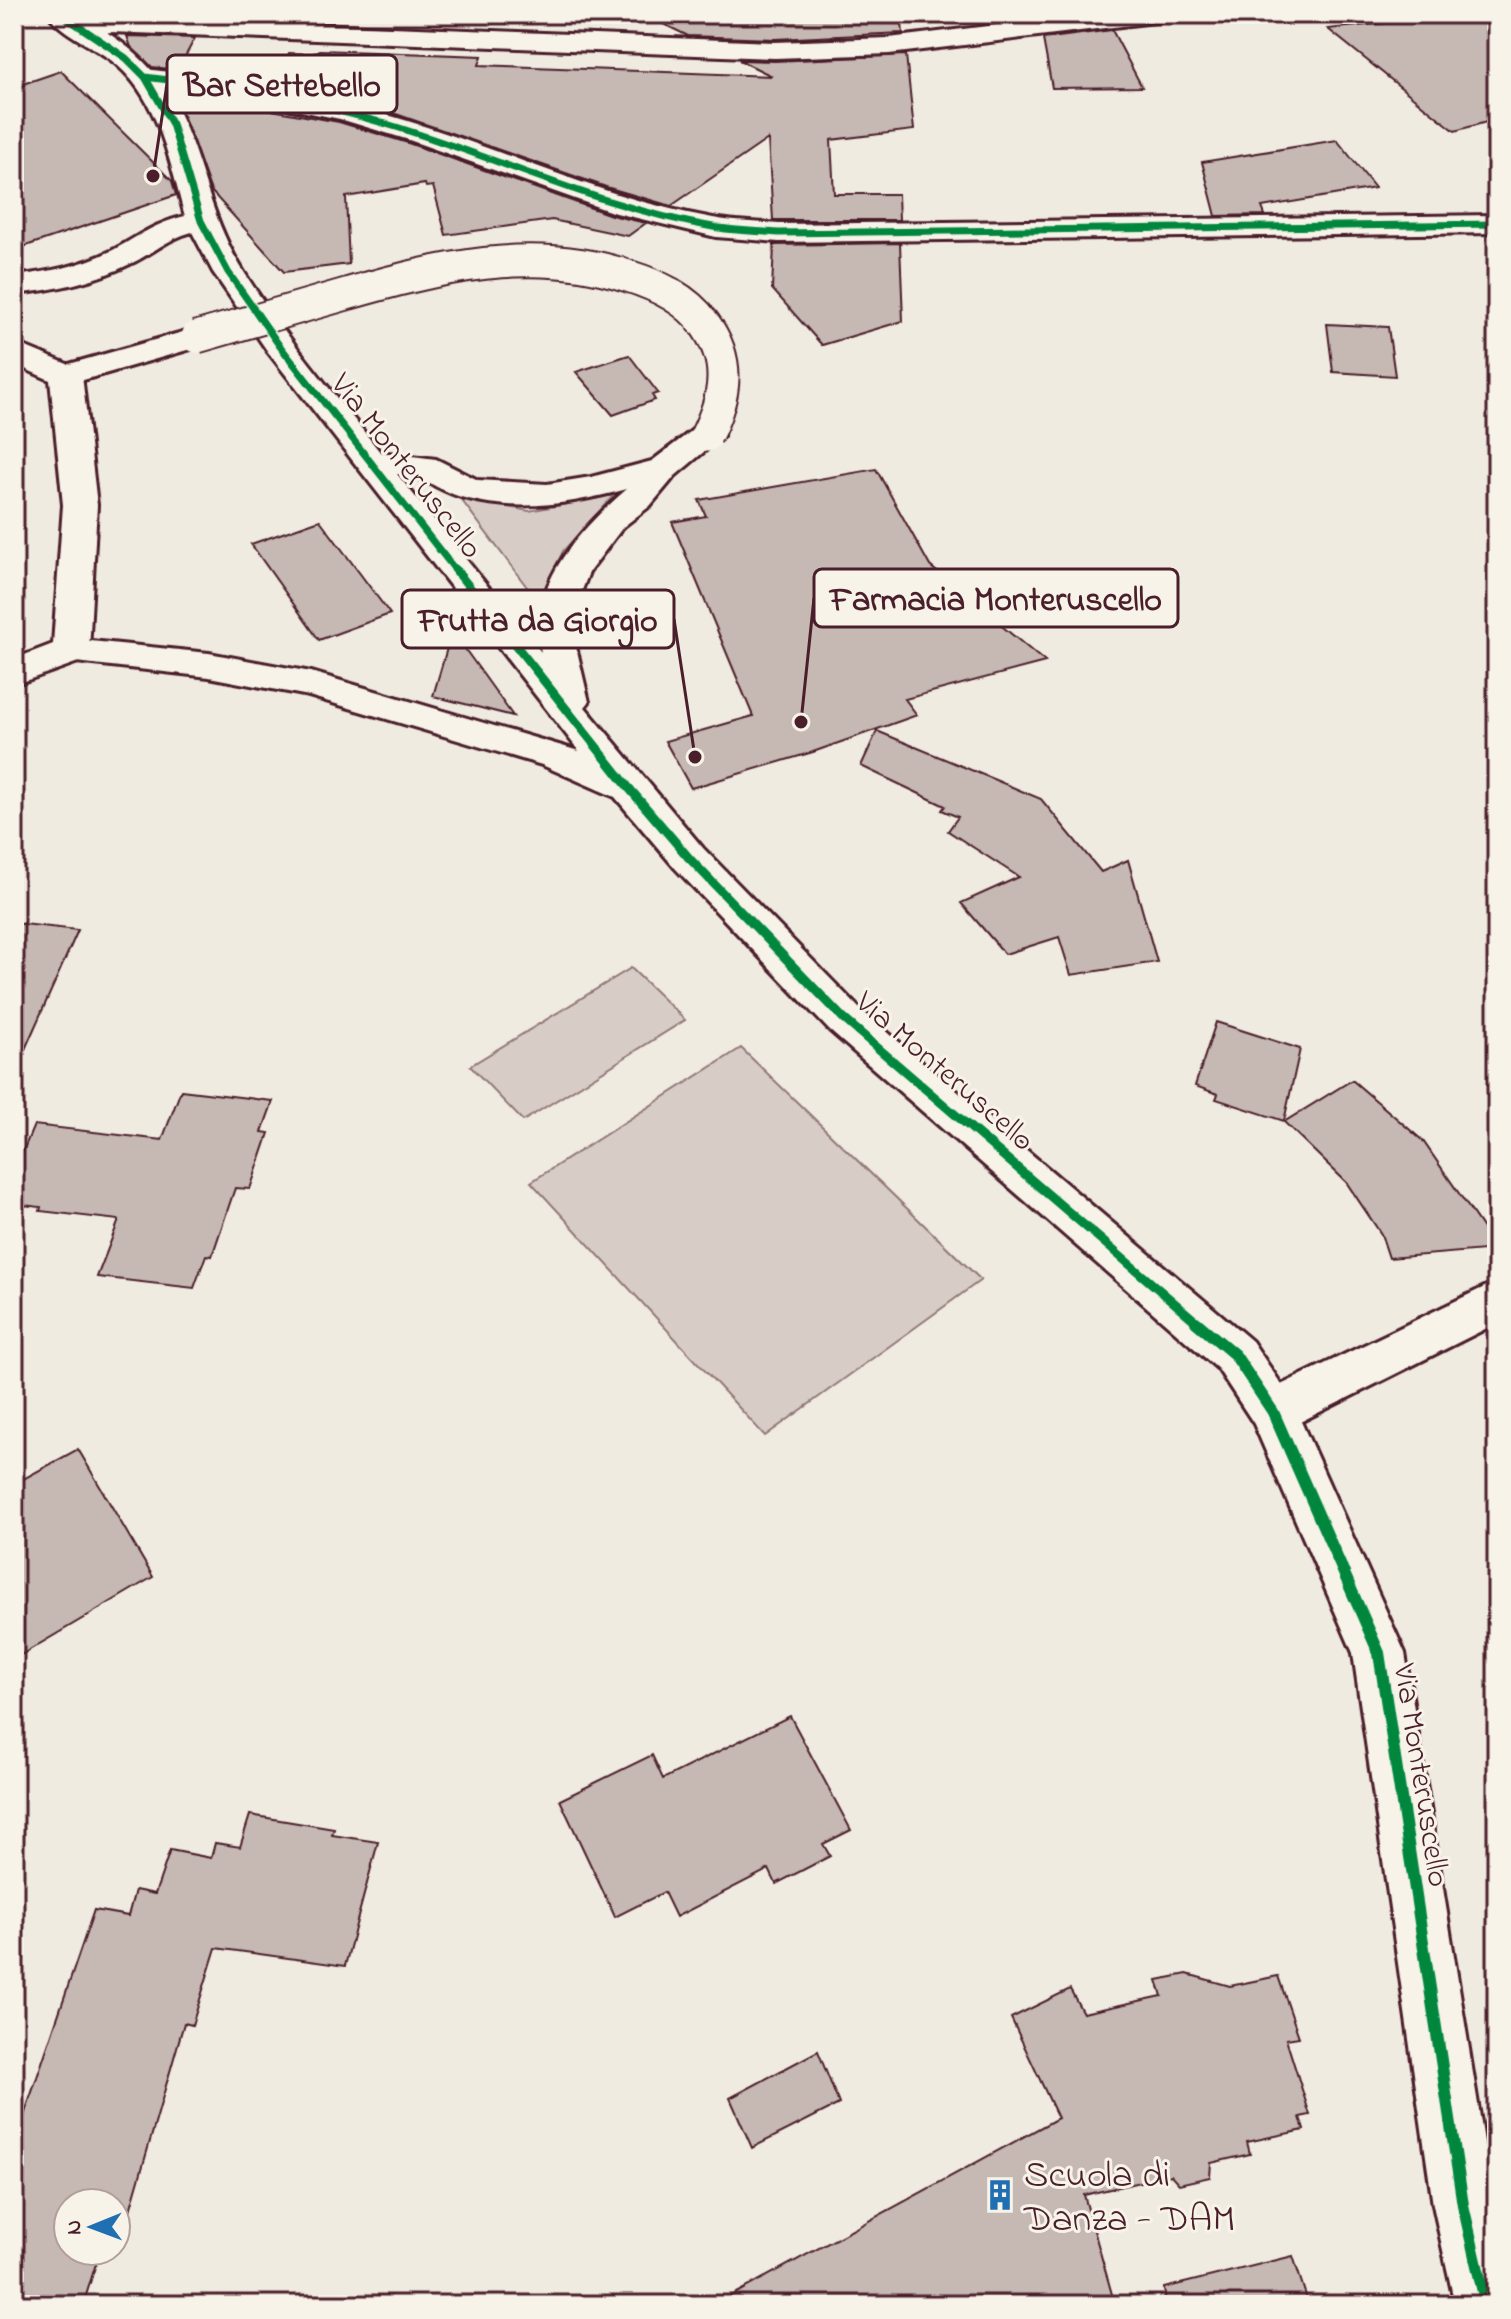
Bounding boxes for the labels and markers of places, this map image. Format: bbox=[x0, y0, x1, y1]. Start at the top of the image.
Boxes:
callout: Bar Settebello bbox=[167, 55, 397, 113]
callout: Farmacia Monteruscello bbox=[814, 569, 1178, 627]
callout: Frutta da Giorgio bbox=[402, 590, 674, 648]
place label: Scuola di Danza - DAM bbox=[1023, 2149, 1235, 2249]
building icon: Scuola di Danza - DAM bbox=[983, 2178, 1017, 2212]

